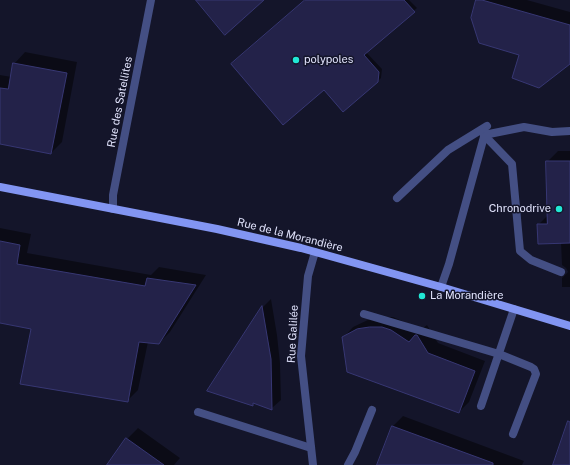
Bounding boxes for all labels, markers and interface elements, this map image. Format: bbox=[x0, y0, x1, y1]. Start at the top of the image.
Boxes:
place label: polypoles bbox=[304, 53, 353, 67]
street label: Rue des Satellites bbox=[105, 55, 135, 149]
marker: polypoles bbox=[291, 55, 301, 65]
place label: Chronodrive bbox=[489, 202, 551, 216]
marker: Chronodrive bbox=[554, 204, 564, 214]
street label: Rue de la Morandière bbox=[236, 215, 344, 255]
place label: La Morandière bbox=[430, 289, 503, 303]
marker: La Morandière bbox=[417, 291, 427, 301]
street label: Rue Galilée bbox=[285, 305, 301, 363]

